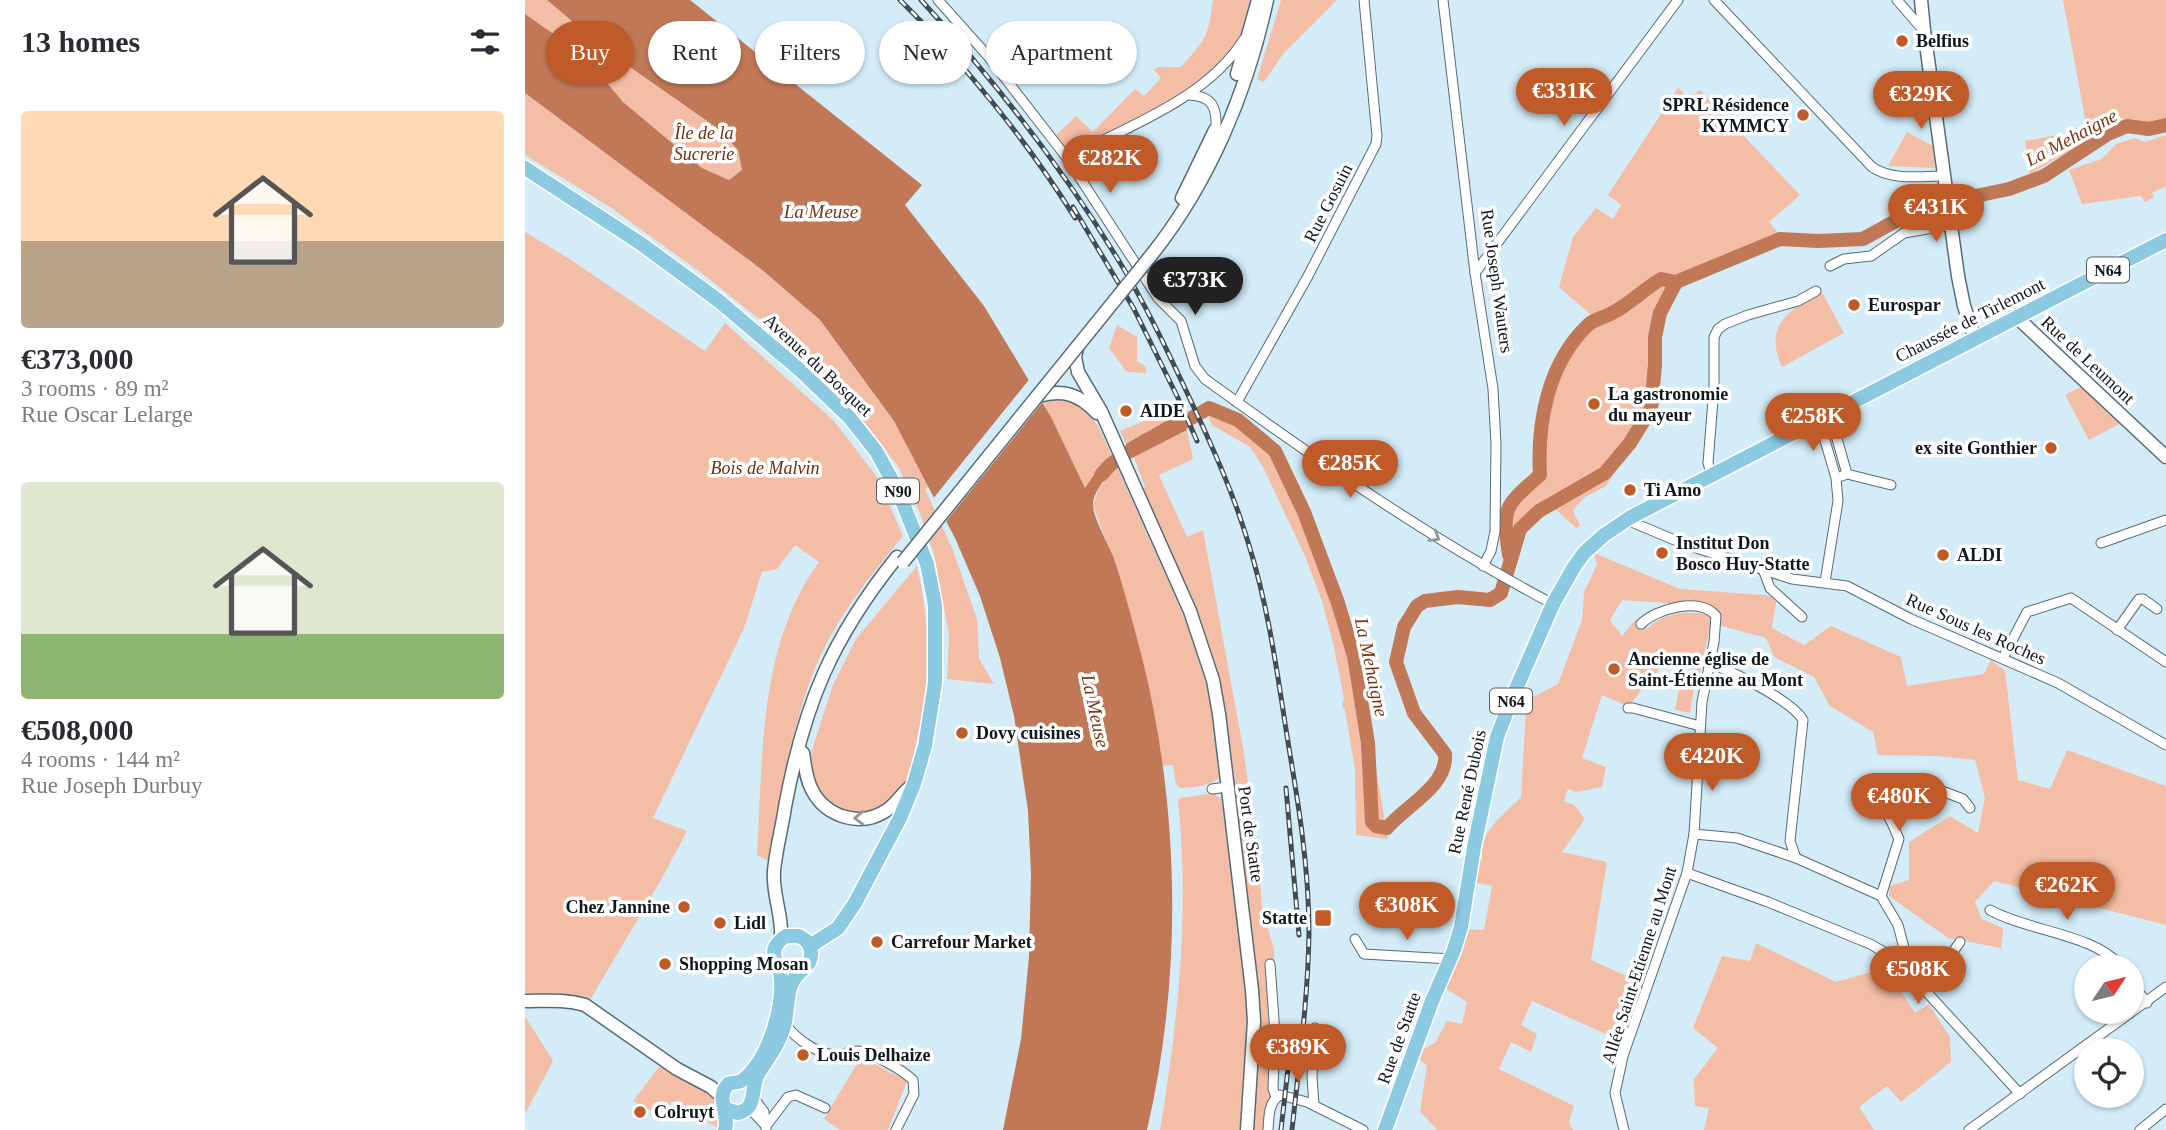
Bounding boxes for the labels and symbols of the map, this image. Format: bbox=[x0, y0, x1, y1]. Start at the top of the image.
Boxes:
place label: Belfius bbox=[1916, 31, 1969, 51]
marker: Belfius bbox=[1894, 33, 1910, 49]
pin: €331K bbox=[1515, 68, 1613, 128]
pin: €329K bbox=[1872, 72, 1970, 131]
place label: SPRL Résidence KYMMCY bbox=[1662, 95, 1789, 136]
water label: La Mehaigne bbox=[2021, 105, 2121, 171]
marker: SPRL Résidence KYMMCY bbox=[1795, 107, 1811, 123]
park label: Île de la Sucrerie bbox=[674, 122, 734, 164]
pin: €282K bbox=[1061, 136, 1159, 195]
street label: Rue Gosuin bbox=[1300, 160, 1356, 246]
pin: €431K bbox=[1887, 184, 1985, 244]
water label: La Meuse bbox=[783, 201, 858, 222]
street label: Rue Joseph Wauters bbox=[1477, 208, 1517, 354]
pin: €373K bbox=[1146, 258, 1244, 317]
road number: N64 bbox=[2087, 258, 2129, 282]
street label: Chaussée de Tirlemont bbox=[1892, 274, 2048, 366]
place label: Eurospar bbox=[1868, 295, 1941, 315]
marker: Eurospar bbox=[1846, 297, 1862, 313]
street label: Avenue du Bosquet bbox=[760, 310, 876, 420]
street label: Rue de Leumont bbox=[2037, 312, 2139, 408]
place label: La gastronomie du mayeur bbox=[1608, 384, 1728, 425]
pin: €258K bbox=[1764, 393, 1862, 453]
marker: La gastronomie du mayeur bbox=[1586, 396, 1602, 412]
place label: AIDE bbox=[1140, 401, 1185, 421]
marker: AIDE bbox=[1118, 403, 1134, 419]
place label: ex site Gonthier bbox=[1915, 438, 2037, 458]
pin: €285K bbox=[1301, 440, 1399, 500]
marker: ex site Gonthier bbox=[2043, 440, 2059, 456]
park label: Bois de Malvin bbox=[711, 458, 819, 478]
road number: N90 bbox=[877, 478, 919, 504]
place label: Ti Amo bbox=[1644, 480, 1701, 500]
marker: Ti Amo bbox=[1622, 482, 1638, 498]
one-way arrow bbox=[1428, 528, 1441, 541]
place label: Institut Don Bosco Huy-Statte bbox=[1676, 533, 1810, 574]
marker: Institut Don Bosco Huy-Statte bbox=[1654, 545, 1670, 561]
place label: ALDI bbox=[1957, 545, 2002, 565]
marker: ALDI bbox=[1935, 547, 1951, 563]
street label: Rue Sous les Roches bbox=[1903, 589, 2049, 669]
water label: La Mehaigne bbox=[1351, 615, 1392, 719]
place label: Ancienne église de Saint-Étienne au Mont bbox=[1628, 649, 1803, 690]
marker: Ancienne église de Saint-Étienne au Mont bbox=[1606, 661, 1622, 677]
water label: La Meuse bbox=[1077, 672, 1114, 750]
road number: N64 bbox=[1490, 688, 1532, 714]
place label: Dovy cuisines bbox=[976, 723, 1081, 743]
marker: Dovy cuisines bbox=[954, 725, 970, 741]
street label: Rue René Dubois bbox=[1444, 728, 1490, 856]
pin: €420K bbox=[1663, 734, 1761, 793]
pin: €480K bbox=[1850, 774, 1948, 833]
street label: Port de Statte bbox=[1234, 785, 1268, 883]
one-way arrow bbox=[853, 810, 864, 825]
pin: €262K bbox=[2018, 862, 2116, 922]
street label: Allée Saint-Etienne au Mont bbox=[1598, 864, 1680, 1066]
pin: €308K bbox=[1358, 883, 1456, 942]
place label: Chez Jannine bbox=[565, 897, 670, 917]
marker: Chez Jannine bbox=[676, 899, 692, 915]
place label: Statte bbox=[1262, 908, 1307, 928]
marker: Statte bbox=[1313, 908, 1333, 928]
place label: Lidl bbox=[734, 913, 766, 933]
marker: Lidl bbox=[712, 915, 728, 931]
place label: Carrefour Market bbox=[891, 932, 1032, 952]
marker: Carrefour Market bbox=[869, 934, 885, 950]
pin: €508K bbox=[1869, 946, 1967, 1006]
place label: Shopping Mosan bbox=[679, 954, 809, 974]
north arrow bbox=[2074, 954, 2144, 1024]
marker: Shopping Mosan bbox=[657, 956, 673, 972]
street label: Rue de Statte bbox=[1373, 989, 1425, 1087]
pin: €389K bbox=[1249, 1024, 1347, 1084]
place label: Louis Delhaize bbox=[817, 1045, 931, 1065]
marker: Louis Delhaize bbox=[795, 1047, 811, 1063]
place label: Colruyt bbox=[654, 1102, 714, 1122]
marker: Colruyt bbox=[632, 1104, 648, 1120]

